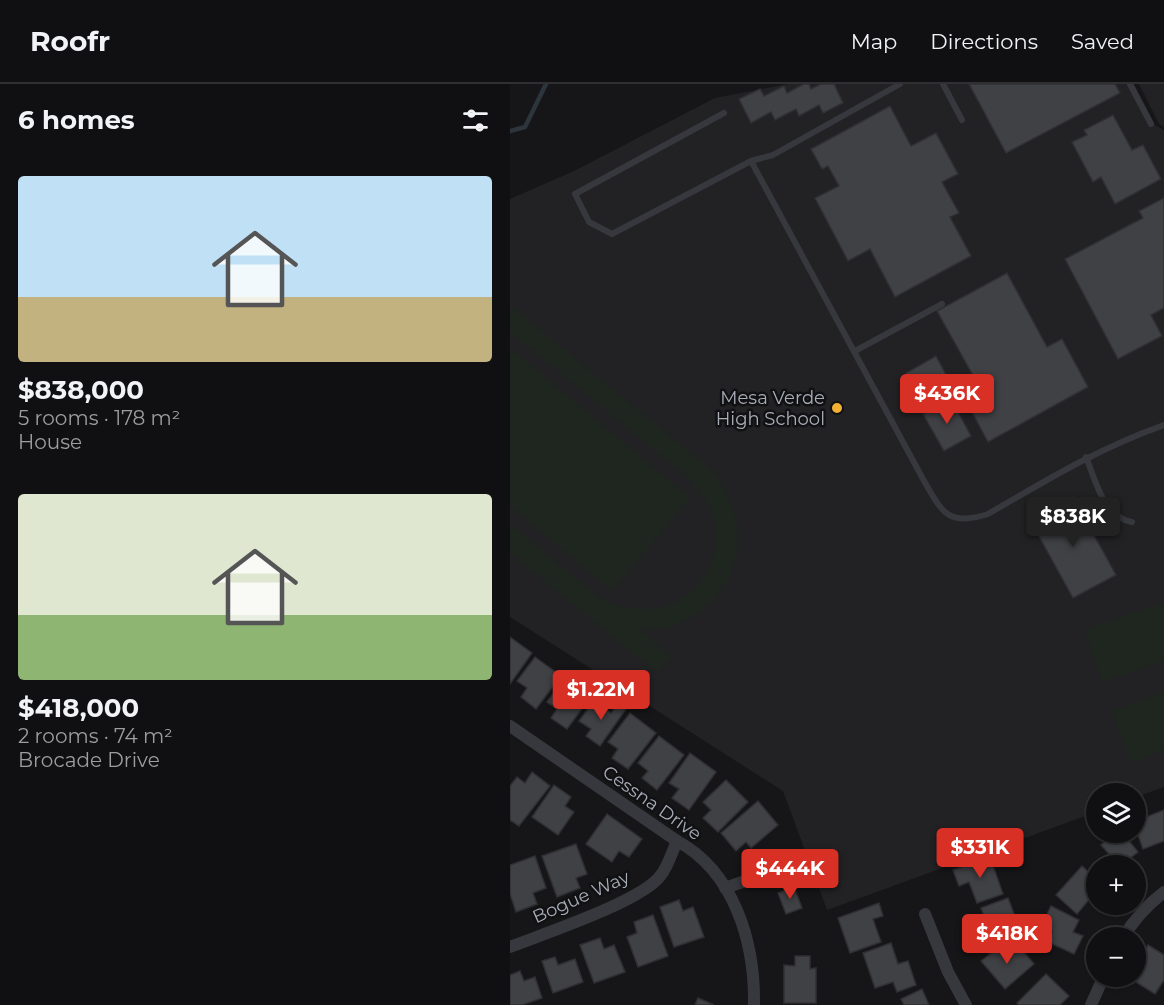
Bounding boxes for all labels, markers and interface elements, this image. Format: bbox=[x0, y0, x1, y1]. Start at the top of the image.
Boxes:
text: Roofr bbox=[30, 24, 110, 58]
text: Map bbox=[851, 29, 897, 54]
text: Directions bbox=[930, 29, 1038, 54]
text: Saved bbox=[1071, 29, 1134, 54]
text: 6 homes bbox=[18, 104, 135, 136]
icon: filters bbox=[459, 104, 492, 137]
icon: home bbox=[201, 215, 309, 323]
text: $838,000 bbox=[18, 374, 144, 406]
pin: $436K bbox=[905, 374, 989, 425]
text: $436K bbox=[914, 381, 980, 405]
place label: Mesa Verde High School bbox=[716, 387, 825, 430]
marker: Mesa Verde High School bbox=[830, 401, 844, 415]
text: 5 rooms · 178 m² bbox=[18, 406, 180, 430]
text: House bbox=[18, 430, 82, 454]
pin: $838K bbox=[1031, 497, 1115, 548]
text: $838K bbox=[1040, 504, 1106, 528]
icon: home bbox=[201, 533, 309, 641]
pin: $1.22M bbox=[552, 670, 650, 721]
text: $1.22M bbox=[567, 677, 635, 701]
text: $418,000 bbox=[18, 692, 139, 724]
text: 2 rooms · 74 m² bbox=[18, 724, 173, 748]
text: Brocade Drive bbox=[18, 748, 160, 772]
street label: Cessna Drive bbox=[598, 761, 706, 845]
map controls bbox=[1086, 783, 1146, 987]
button: layers bbox=[1086, 783, 1146, 843]
pin: $331K bbox=[938, 828, 1022, 879]
text: $331K bbox=[951, 835, 1009, 859]
pin: $444K bbox=[748, 849, 832, 900]
button: + bbox=[1086, 855, 1146, 915]
text: $444K bbox=[755, 856, 825, 880]
street label: Bogue Way bbox=[529, 866, 633, 928]
pin: $418K bbox=[965, 914, 1049, 965]
text: $418K bbox=[976, 921, 1038, 945]
button: − bbox=[1086, 927, 1146, 987]

